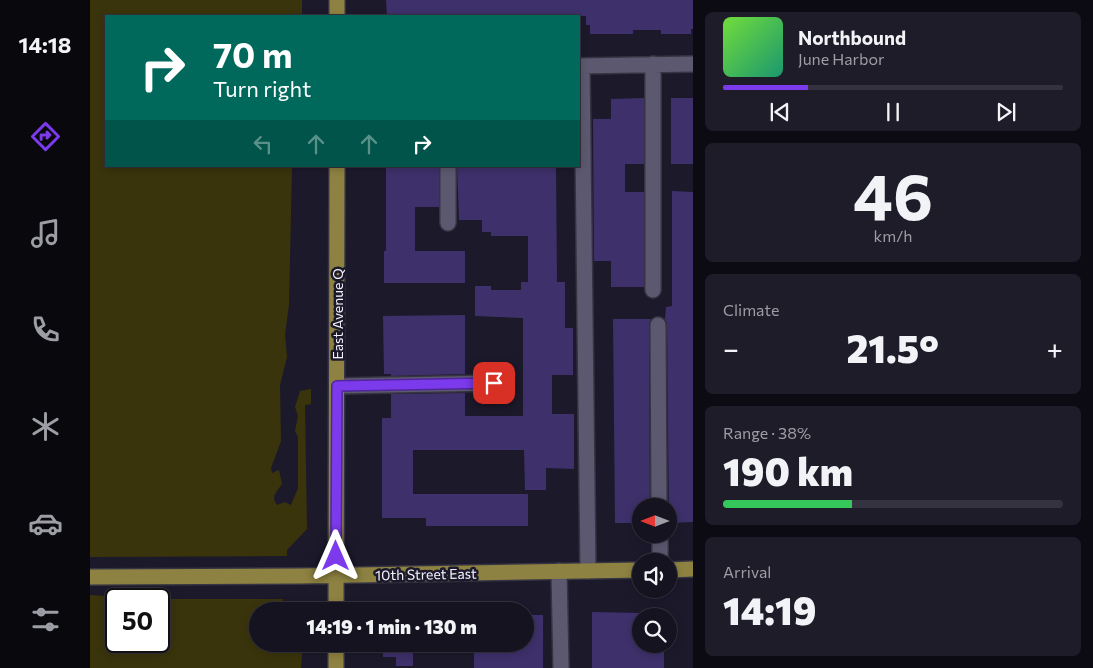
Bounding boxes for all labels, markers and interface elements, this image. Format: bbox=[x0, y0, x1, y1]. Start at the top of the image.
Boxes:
text: Northbound bbox=[798, 26, 906, 49]
text: 14:18 bbox=[19, 31, 71, 58]
text: 70 m bbox=[213, 32, 293, 75]
icon: right bbox=[130, 35, 195, 100]
text: June Harbor bbox=[798, 49, 884, 68]
text: Turn right bbox=[213, 75, 311, 102]
icon: previous bbox=[766, 98, 794, 126]
icon: pause bbox=[879, 98, 907, 126]
icon: next bbox=[992, 98, 1020, 126]
icon: directions bbox=[28, 119, 63, 154]
icon: left bbox=[249, 130, 277, 158]
icon: ahead bbox=[302, 130, 330, 158]
icon: ahead bbox=[355, 130, 383, 158]
icon: right bbox=[408, 130, 436, 158]
text: 46 bbox=[853, 154, 933, 233]
icon: music bbox=[28, 216, 63, 251]
text: km/h bbox=[874, 226, 912, 245]
street label: East Avenue Q bbox=[329, 268, 346, 360]
text: Climate bbox=[723, 300, 779, 319]
icon: phone bbox=[28, 312, 63, 347]
text: 21.5° bbox=[846, 324, 939, 371]
text: − bbox=[723, 331, 739, 365]
text: + bbox=[1047, 331, 1063, 365]
pin bbox=[473, 362, 515, 404]
icon: arrive bbox=[480, 369, 508, 397]
icon: climate bbox=[28, 409, 63, 444]
text: Range · 38% bbox=[723, 423, 811, 442]
text: 190 km bbox=[723, 447, 853, 494]
north arrow bbox=[632, 498, 678, 542]
map controls bbox=[632, 498, 677, 653]
icon: car bbox=[28, 506, 63, 541]
position arrow bbox=[309, 529, 361, 581]
button: sound bbox=[632, 553, 677, 598]
text: Arrival bbox=[723, 562, 771, 581]
street label: 10th Street East bbox=[375, 565, 477, 583]
text: 14:19 bbox=[723, 586, 816, 633]
speed limit sign: 50 bbox=[105, 588, 170, 653]
icon: filters bbox=[28, 602, 63, 637]
button: search bbox=[632, 608, 677, 653]
text: 14:19 · 1 min · 130 m bbox=[306, 615, 477, 638]

